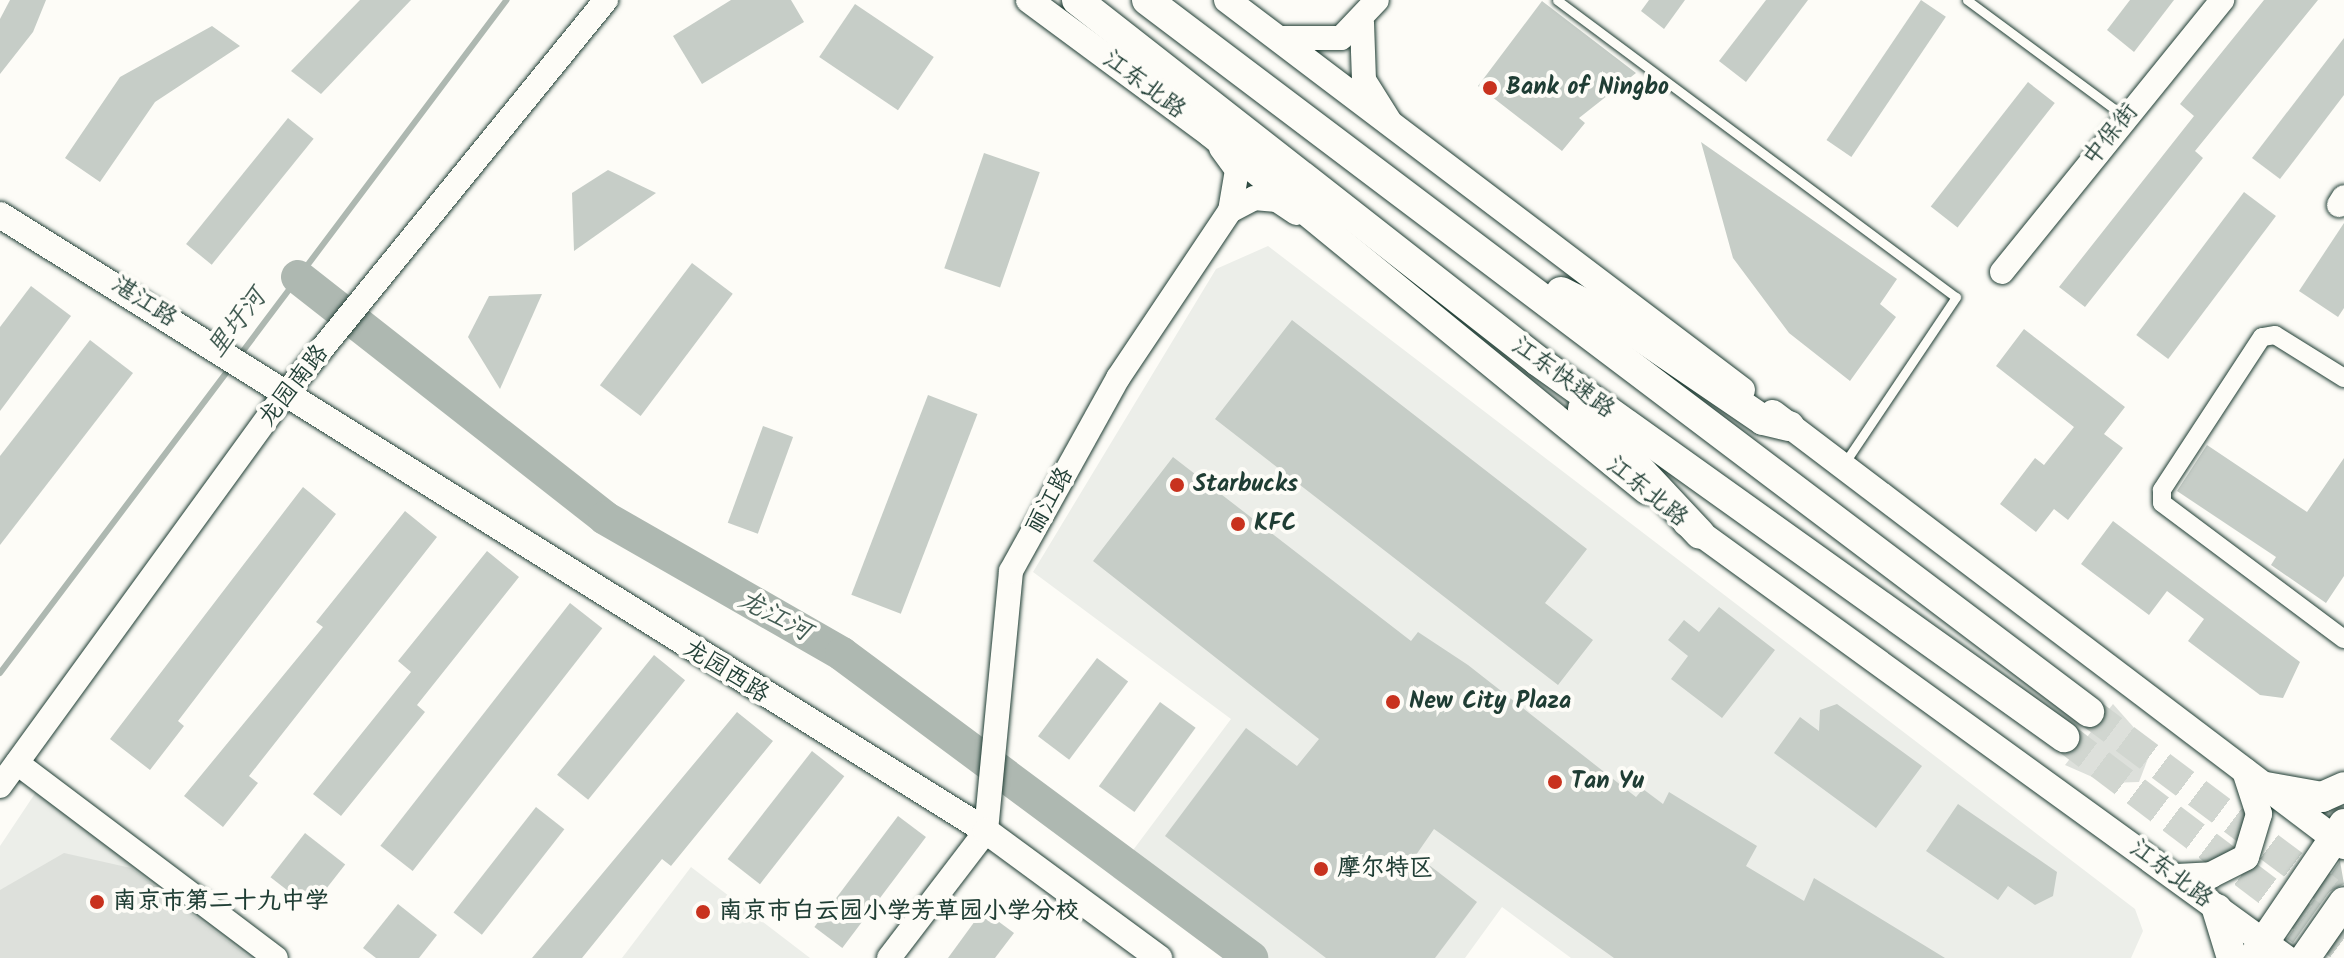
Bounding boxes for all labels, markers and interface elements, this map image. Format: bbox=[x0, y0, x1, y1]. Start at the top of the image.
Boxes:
street label: 江东北路 bbox=[1097, 45, 1191, 125]
place label: Bank of Ningbo bbox=[1506, 74, 1669, 102]
marker: Bank of Ningbo bbox=[1481, 79, 1499, 97]
street label: 中保街 bbox=[2077, 98, 2145, 172]
street label: 湛江路 bbox=[106, 270, 182, 334]
water label: 里圩河 bbox=[202, 283, 274, 365]
street label: 江东快速路 bbox=[1506, 331, 1620, 425]
street label: 龙园南路 bbox=[253, 339, 335, 433]
street label: 江东北路 bbox=[1601, 451, 1693, 533]
street label: 丽江路 bbox=[1020, 463, 1080, 539]
place label: Starbucks bbox=[1193, 471, 1298, 499]
marker: Starbucks bbox=[1168, 476, 1186, 494]
place label: KFC bbox=[1254, 510, 1296, 538]
marker: KFC bbox=[1229, 515, 1247, 533]
water label: 龙江河 bbox=[732, 585, 816, 649]
street label: 龙园西路 bbox=[678, 634, 774, 710]
place label: New City Plaza bbox=[1409, 688, 1571, 716]
marker: New City Plaza bbox=[1384, 693, 1402, 711]
place label: Tan Yu bbox=[1571, 768, 1644, 796]
marker: Tan Yu bbox=[1546, 773, 1564, 791]
street label: 江东北路 bbox=[2124, 834, 2218, 914]
place label: 摩尔特区 bbox=[1337, 855, 1433, 883]
marker: 摩尔特区 bbox=[1312, 860, 1330, 878]
place label: 南京市第二十九中学 bbox=[113, 888, 329, 916]
marker: 南京市第二十九中学 bbox=[88, 893, 106, 911]
place label: 南京市白云园小学芳草园小学分校 bbox=[719, 898, 1079, 926]
marker: 南京市白云园小学芳草园小学分校 bbox=[694, 903, 712, 921]

